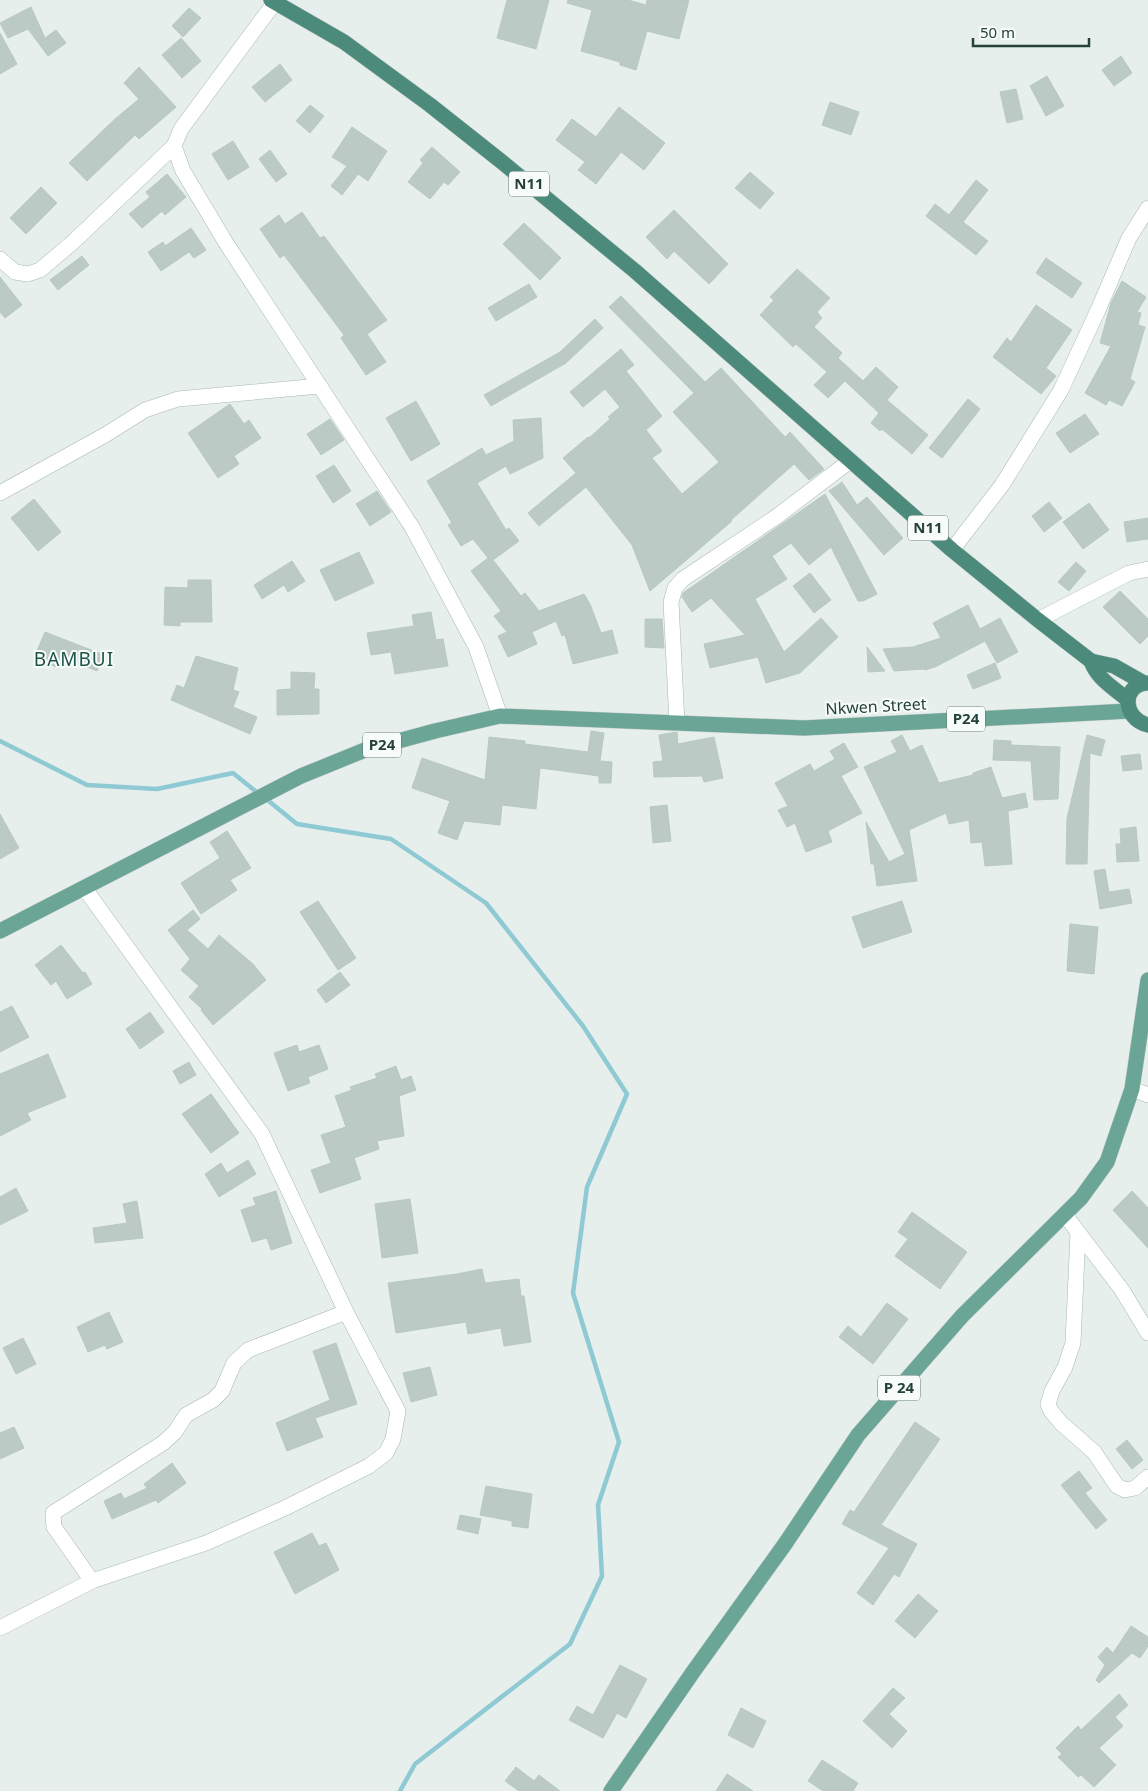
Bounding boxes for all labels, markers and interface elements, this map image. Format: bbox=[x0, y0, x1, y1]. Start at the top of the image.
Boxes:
scale bar bbox=[973, 15, 1089, 47]
text: 50 m bbox=[980, 22, 1015, 42]
road number: N11 bbox=[509, 172, 549, 196]
road number: N11 bbox=[908, 516, 948, 540]
district label: BAMBUI bbox=[34, 646, 114, 672]
street label: Nkwen Street bbox=[825, 692, 927, 720]
road number: P24 bbox=[947, 706, 985, 732]
road number: P24 bbox=[363, 732, 401, 758]
road number: P 24 bbox=[878, 1376, 920, 1400]

